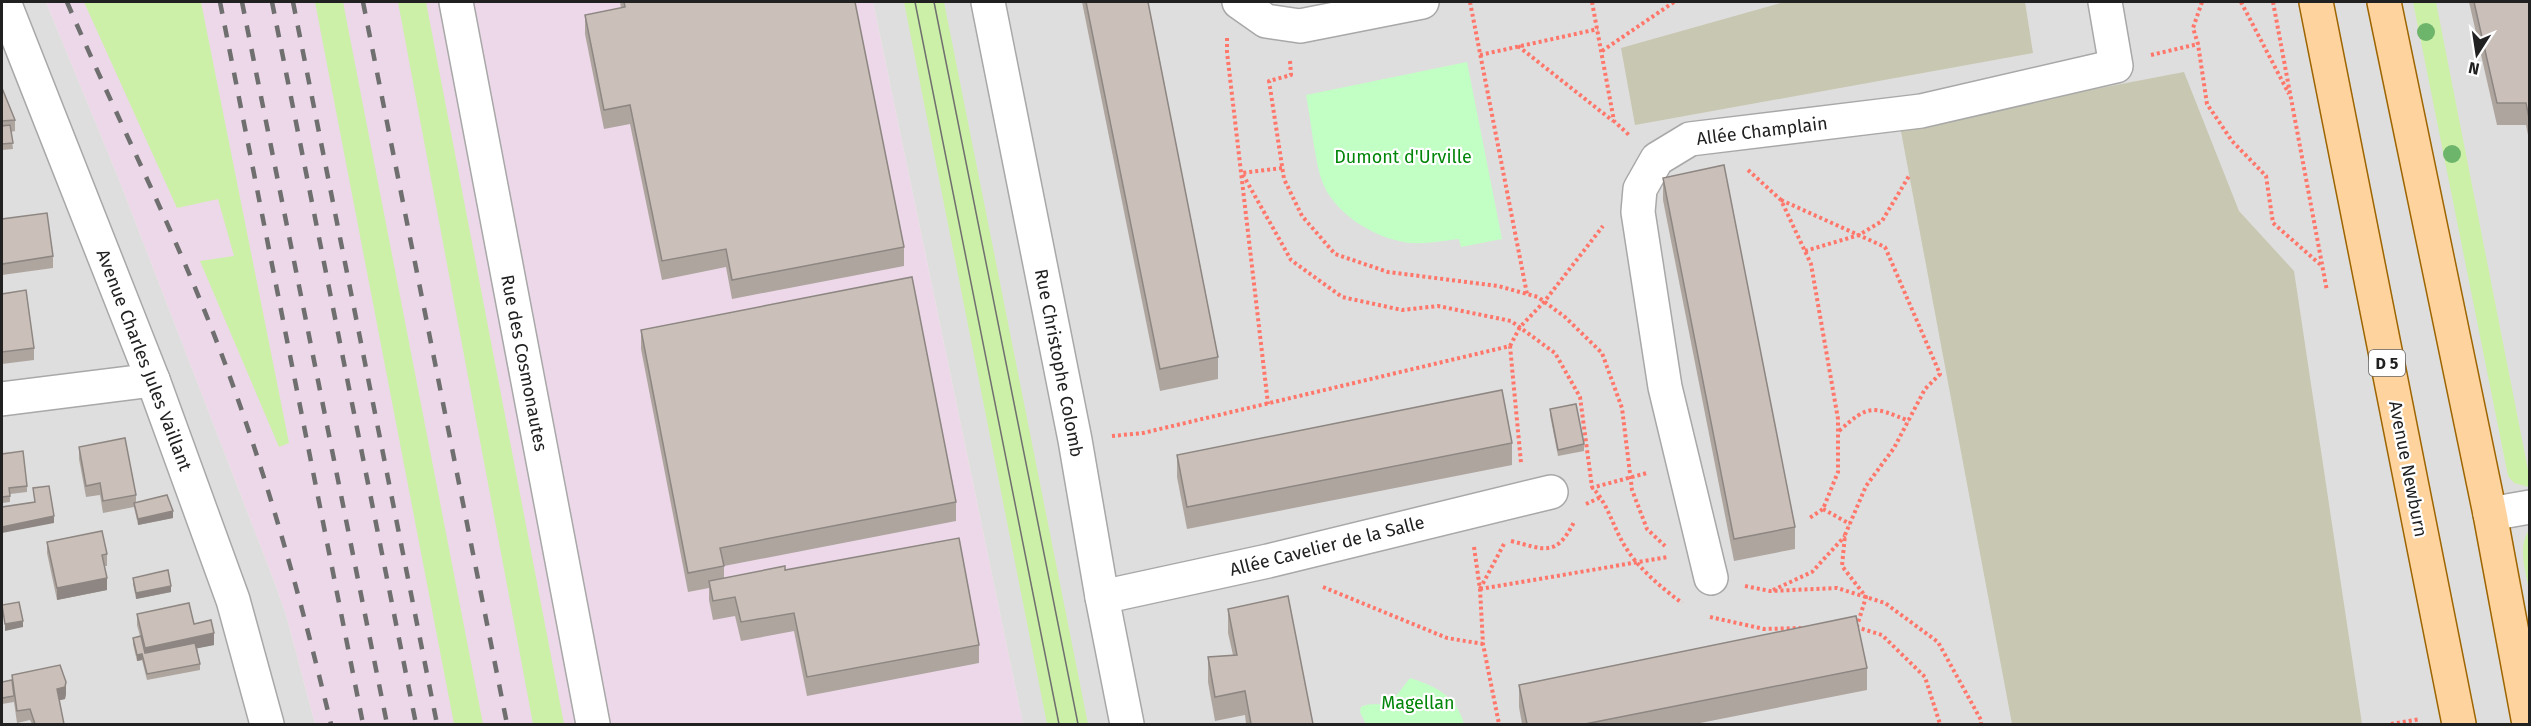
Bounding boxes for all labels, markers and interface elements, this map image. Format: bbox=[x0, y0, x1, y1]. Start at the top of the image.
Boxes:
north arrow bbox=[2447, 24, 2507, 84]
text: N bbox=[2467, 58, 2481, 79]
street label: Allée Champlain bbox=[1695, 112, 1829, 150]
park label: Dumont d'Urville bbox=[1334, 146, 1472, 168]
street label: Avenue Charles Jules Vaillant bbox=[92, 246, 197, 474]
street label: Rue Christophe Colomb bbox=[1030, 267, 1088, 459]
street label: Rue des Cosmonautes bbox=[496, 273, 552, 453]
road number: D 5 bbox=[2369, 350, 2405, 376]
street label: Avenue Newburn bbox=[2384, 399, 2432, 539]
street label: Allée Cavelier de la Salle bbox=[1227, 511, 1427, 581]
park label: Magellan bbox=[1381, 692, 1455, 714]

